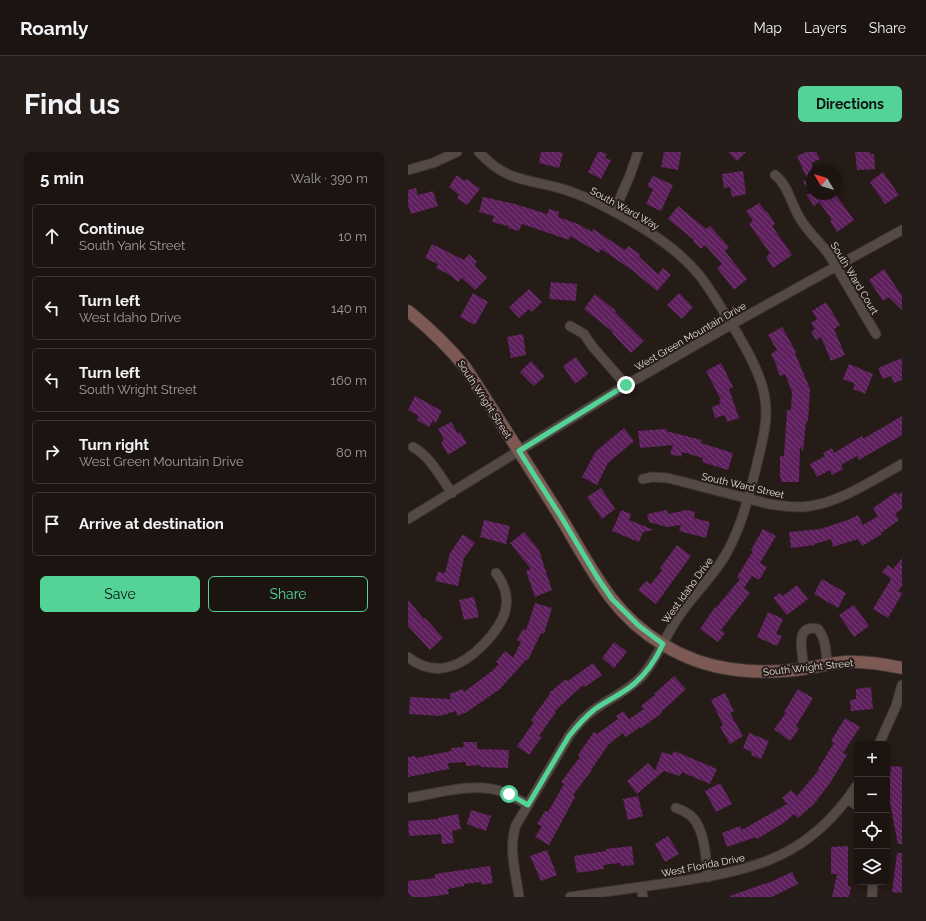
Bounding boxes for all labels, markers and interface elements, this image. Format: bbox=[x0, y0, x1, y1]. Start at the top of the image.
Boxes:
text: Roamly bbox=[20, 17, 88, 39]
text: Map bbox=[754, 20, 782, 36]
text: Layers bbox=[804, 20, 847, 36]
text: Share bbox=[869, 20, 906, 36]
button: Directions bbox=[798, 86, 902, 122]
text: Find us bbox=[24, 88, 120, 121]
north arrow bbox=[806, 164, 842, 200]
text: 5 min bbox=[40, 168, 84, 188]
text: Walk · 390 m bbox=[291, 171, 368, 186]
street label: South Ward Way bbox=[588, 185, 662, 232]
text: Continue bbox=[79, 220, 144, 238]
icon: ahead bbox=[41, 225, 63, 247]
text: 10 m bbox=[338, 229, 367, 244]
text: South Yank Street bbox=[79, 238, 185, 253]
street label: South Ward Court bbox=[829, 240, 881, 317]
text: Turn left bbox=[79, 292, 140, 310]
icon: left bbox=[41, 297, 63, 319]
street label: West Green Mountain Drive bbox=[633, 300, 748, 373]
text: 140 m bbox=[331, 301, 367, 316]
text: West Idaho Drive bbox=[79, 310, 181, 325]
street label: South Wright Street bbox=[455, 358, 514, 441]
text: Turn left bbox=[79, 364, 140, 382]
icon: left bbox=[41, 369, 63, 391]
text: 160 m bbox=[330, 373, 367, 388]
route end bbox=[617, 376, 635, 394]
text: South Wright Street bbox=[79, 382, 197, 397]
text: Turn right bbox=[79, 436, 149, 454]
icon: right bbox=[41, 441, 63, 463]
text: 80 m bbox=[336, 445, 367, 460]
text: West Green Mountain Drive bbox=[79, 454, 244, 469]
street label: South Ward Street bbox=[700, 471, 786, 501]
icon: arrive bbox=[41, 513, 63, 535]
text: Arrive at destination bbox=[79, 515, 224, 533]
street label: West Idaho Drive bbox=[660, 555, 715, 625]
button: Save bbox=[40, 576, 200, 612]
button: Share bbox=[208, 576, 368, 612]
street label: South Wright Street bbox=[762, 657, 854, 678]
map controls bbox=[854, 741, 890, 885]
button: + bbox=[854, 741, 890, 777]
button: − bbox=[854, 777, 890, 813]
route start bbox=[500, 785, 518, 803]
button: locate bbox=[854, 813, 890, 849]
button: layers bbox=[854, 849, 890, 885]
street label: West Florida Drive bbox=[660, 852, 746, 879]

